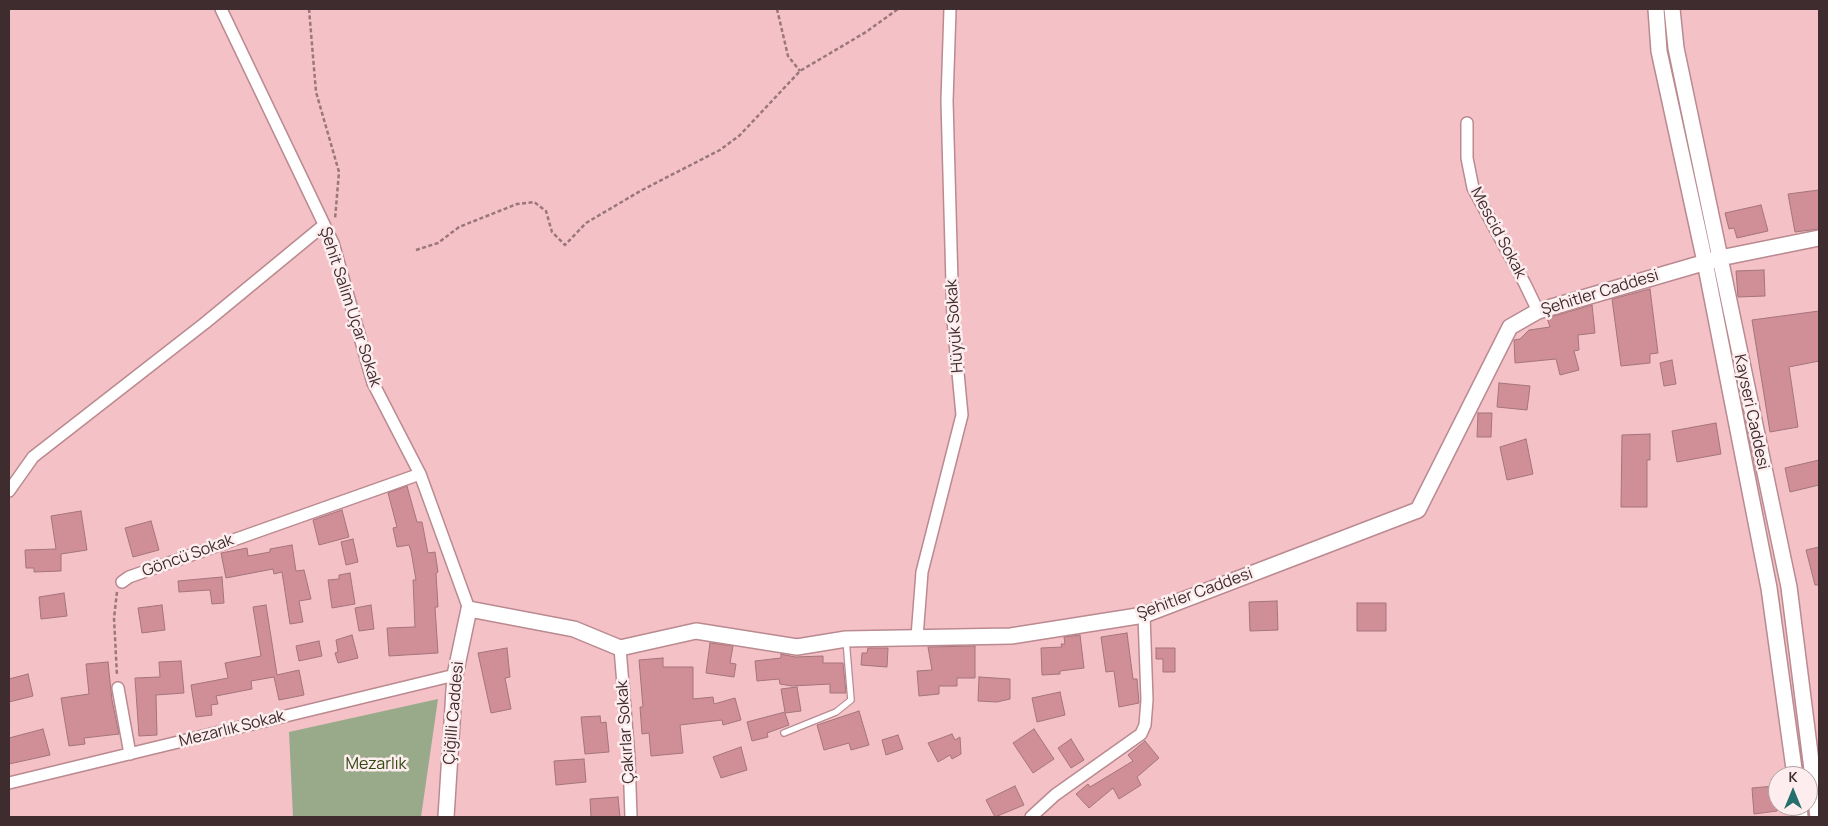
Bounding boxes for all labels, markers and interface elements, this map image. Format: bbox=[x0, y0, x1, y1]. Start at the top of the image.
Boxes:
street label: Mescid Sokak bbox=[1466, 184, 1530, 282]
street label: Şehit Salim Uçar Sokak bbox=[315, 225, 385, 389]
street label: Şehitler Caddesi bbox=[1539, 266, 1661, 320]
street label: Hüyük Sokak bbox=[942, 279, 968, 373]
street label: Kayseri Caddesi bbox=[1729, 352, 1773, 472]
street label: Göncü Sokak bbox=[140, 531, 236, 581]
street label: Şehitler Caddesi bbox=[1135, 564, 1255, 624]
street label: Çiğilli Caddesi bbox=[440, 661, 468, 765]
street label: Çakırlar Sokak bbox=[613, 680, 639, 784]
street label: Mezarlık Sokak bbox=[177, 707, 287, 751]
park label: Mezarlık bbox=[346, 755, 406, 775]
north arrow bbox=[1768, 766, 1818, 816]
text: K bbox=[1788, 767, 1798, 786]

